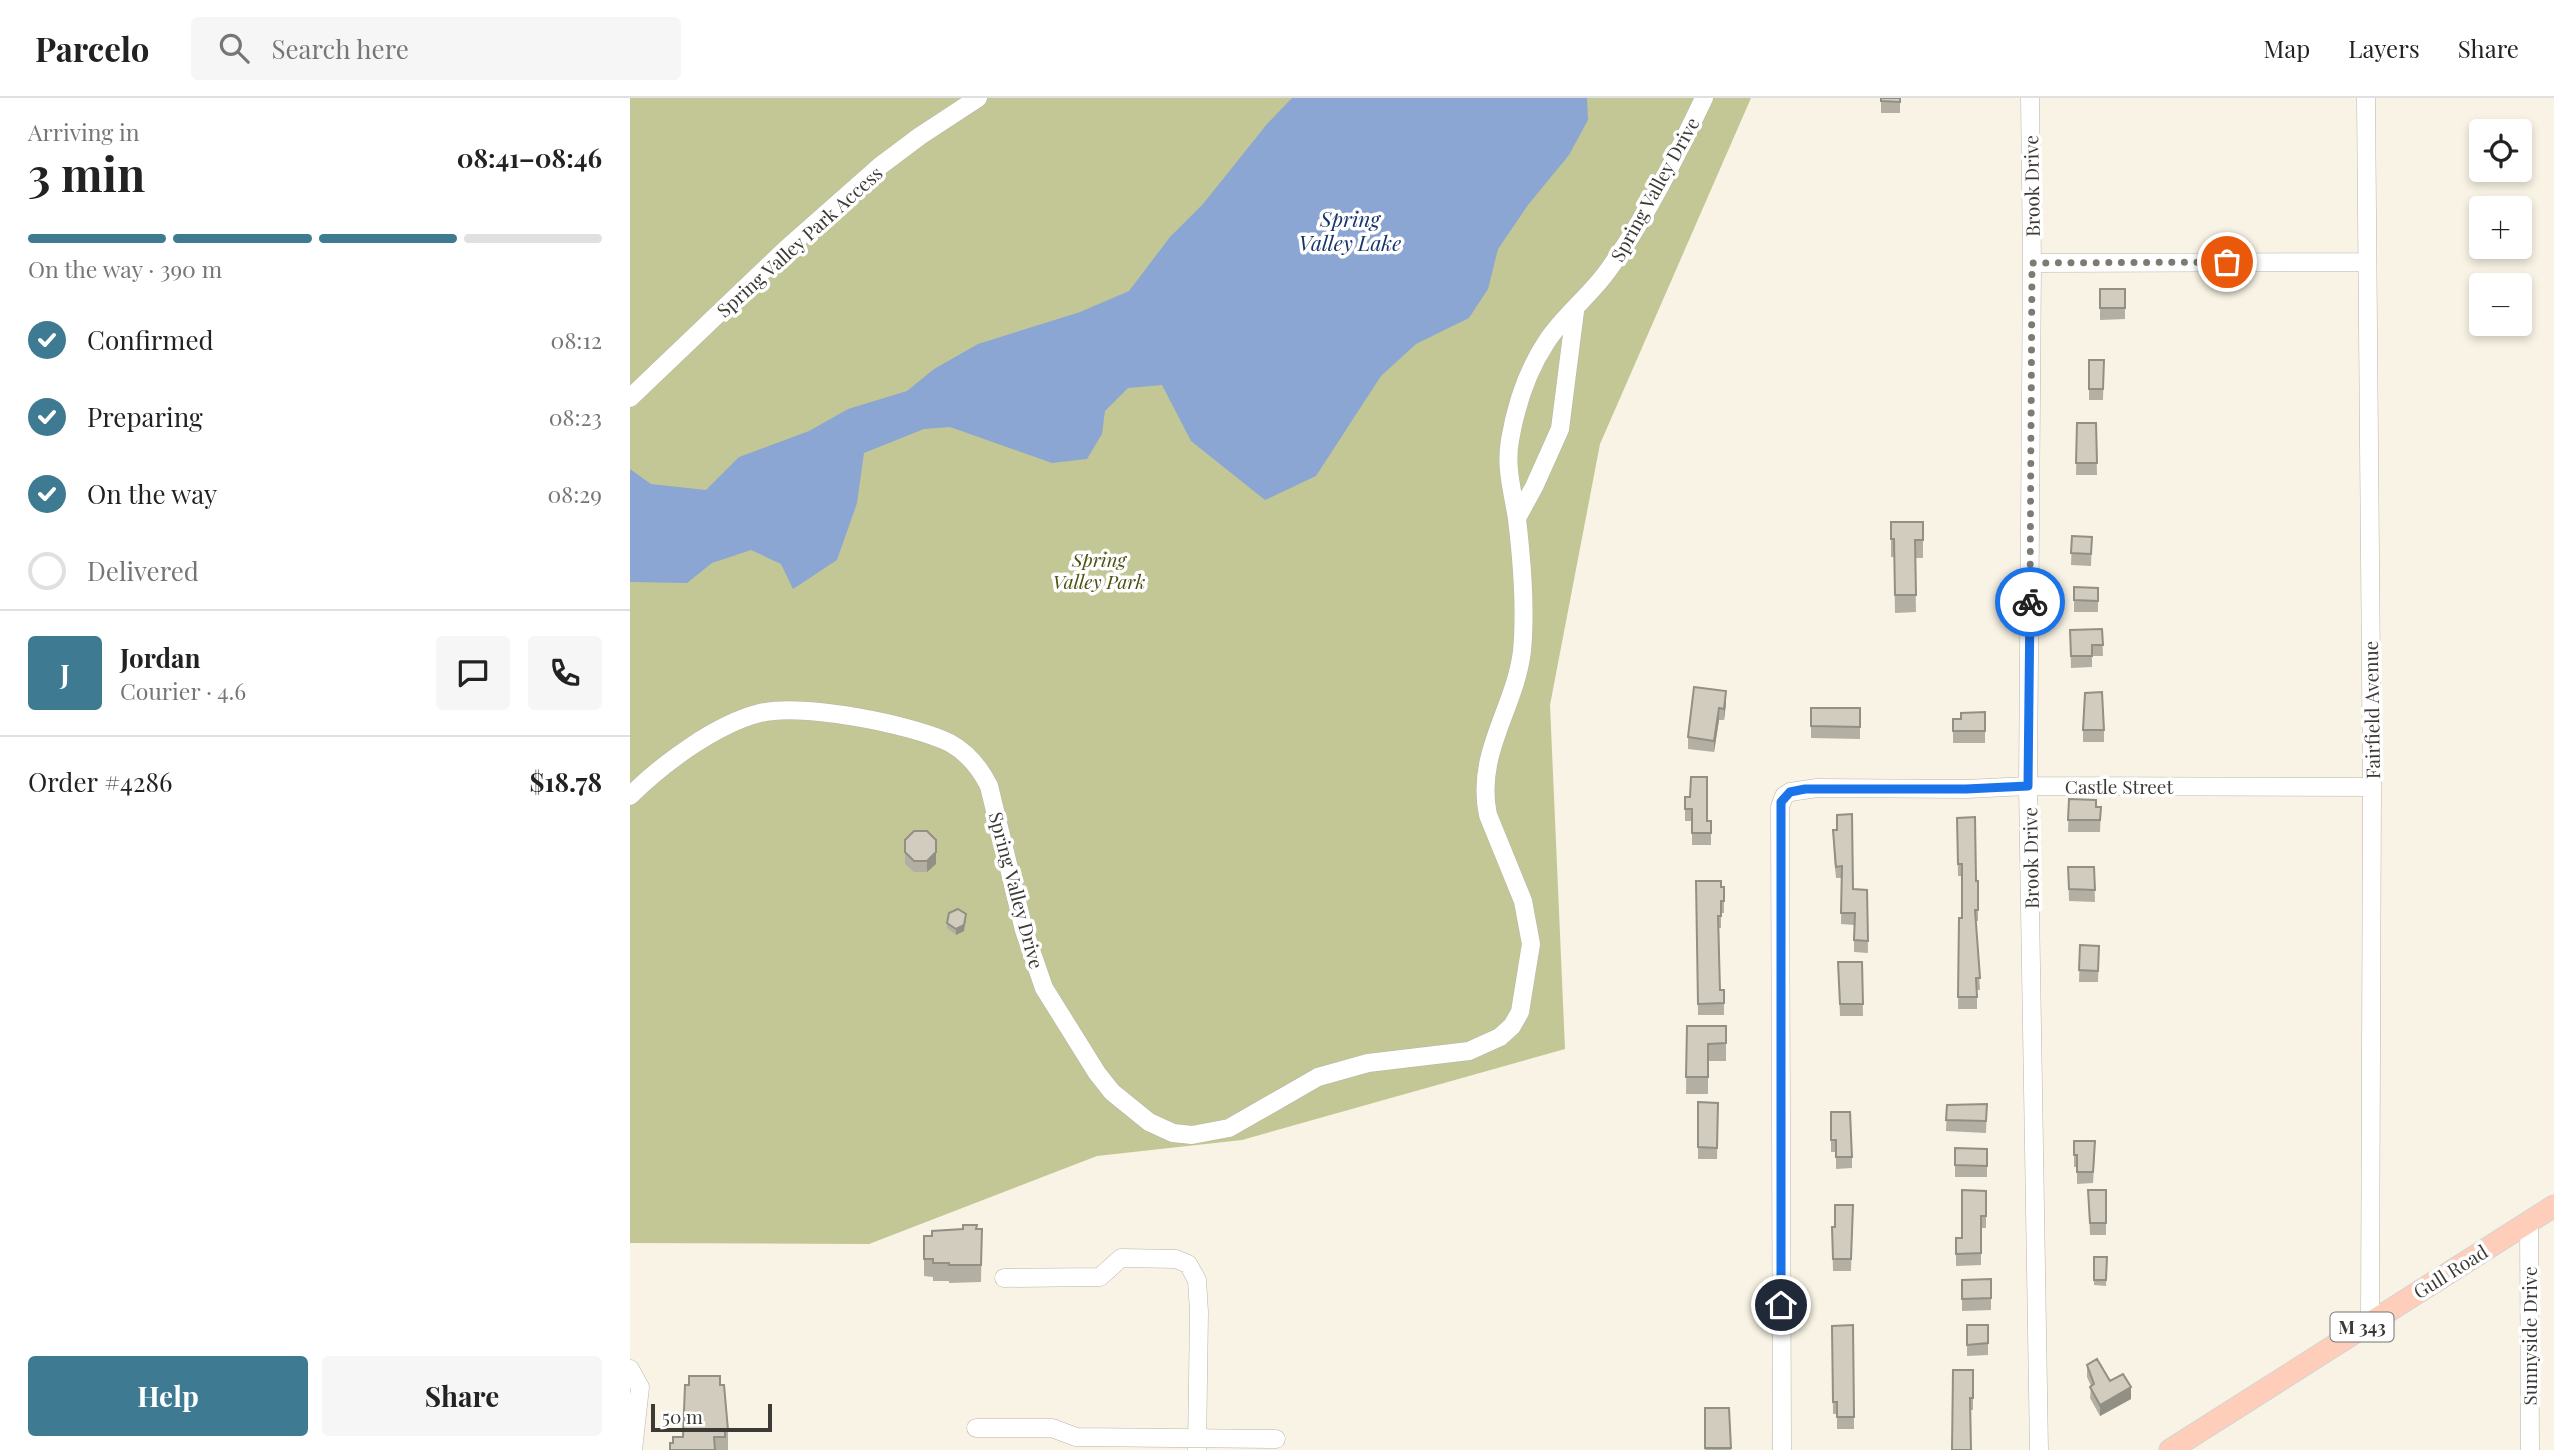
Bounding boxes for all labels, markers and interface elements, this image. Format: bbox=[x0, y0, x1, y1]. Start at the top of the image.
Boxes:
search box bbox=[191, 17, 681, 80]
text: Parcelo bbox=[35, 26, 149, 70]
icon: search bbox=[215, 29, 253, 67]
text: Search here bbox=[271, 31, 409, 66]
text: Map bbox=[2264, 32, 2310, 64]
text: Layers bbox=[2348, 32, 2420, 64]
text: Share bbox=[2458, 32, 2519, 64]
street label: Spring Valley Drive bbox=[1604, 112, 1704, 266]
text: Arriving in bbox=[28, 116, 140, 147]
map controls bbox=[2469, 119, 2532, 336]
button: locate bbox=[2469, 119, 2532, 182]
street label: Brook Drive bbox=[2017, 135, 2045, 237]
text: 08:41–08:46 bbox=[457, 140, 602, 175]
text: 3 min bbox=[28, 142, 145, 204]
street label: Spring Valley Park Access bbox=[711, 160, 887, 322]
button: + bbox=[2469, 196, 2532, 259]
water label: Spring Valley Lake bbox=[1299, 204, 1401, 256]
pin bbox=[2197, 232, 2257, 292]
icon: bag bbox=[2208, 243, 2246, 281]
text: On the way · 390 m bbox=[28, 253, 222, 284]
button: − bbox=[2469, 273, 2532, 336]
icon: check bbox=[28, 321, 66, 359]
text: Confirmed bbox=[87, 322, 214, 357]
text: 08:12 bbox=[551, 324, 602, 355]
icon: check bbox=[28, 398, 66, 436]
text: Preparing bbox=[87, 399, 203, 434]
text: 08:23 bbox=[549, 401, 602, 432]
icon: check bbox=[28, 475, 66, 513]
text: On the way bbox=[87, 476, 217, 511]
text: 08:29 bbox=[547, 478, 602, 509]
park label: Spring Valley Park bbox=[1053, 546, 1145, 594]
text: Delivered bbox=[87, 553, 199, 588]
courier bbox=[1995, 567, 2065, 637]
icon: bike bbox=[2011, 583, 2049, 621]
button: chat bbox=[436, 636, 510, 710]
button: phone bbox=[528, 636, 602, 710]
text: Jordan bbox=[120, 640, 200, 675]
street label: Fairfield Avenue bbox=[2357, 641, 2385, 779]
text: J bbox=[60, 656, 70, 691]
text: Courier · 4.6 bbox=[120, 675, 246, 706]
text: Order #4286 bbox=[28, 764, 172, 799]
text: $18.78 bbox=[530, 764, 602, 799]
street label: Castle Street bbox=[2065, 773, 2173, 799]
street label: Brook Drive bbox=[2016, 807, 2044, 909]
street label: Spring Valley Drive bbox=[984, 809, 1050, 971]
street label: Gull Road bbox=[2408, 1238, 2492, 1304]
street label: Sunnyside Drive bbox=[2516, 1266, 2542, 1406]
pin bbox=[1751, 1275, 1811, 1335]
icon: home bbox=[1762, 1286, 1800, 1324]
road number: M 343 bbox=[2330, 1312, 2394, 1342]
button: Help bbox=[28, 1356, 308, 1436]
button: Share bbox=[322, 1356, 602, 1436]
scale bar bbox=[651, 1401, 772, 1433]
text: 50 m bbox=[662, 1403, 703, 1429]

